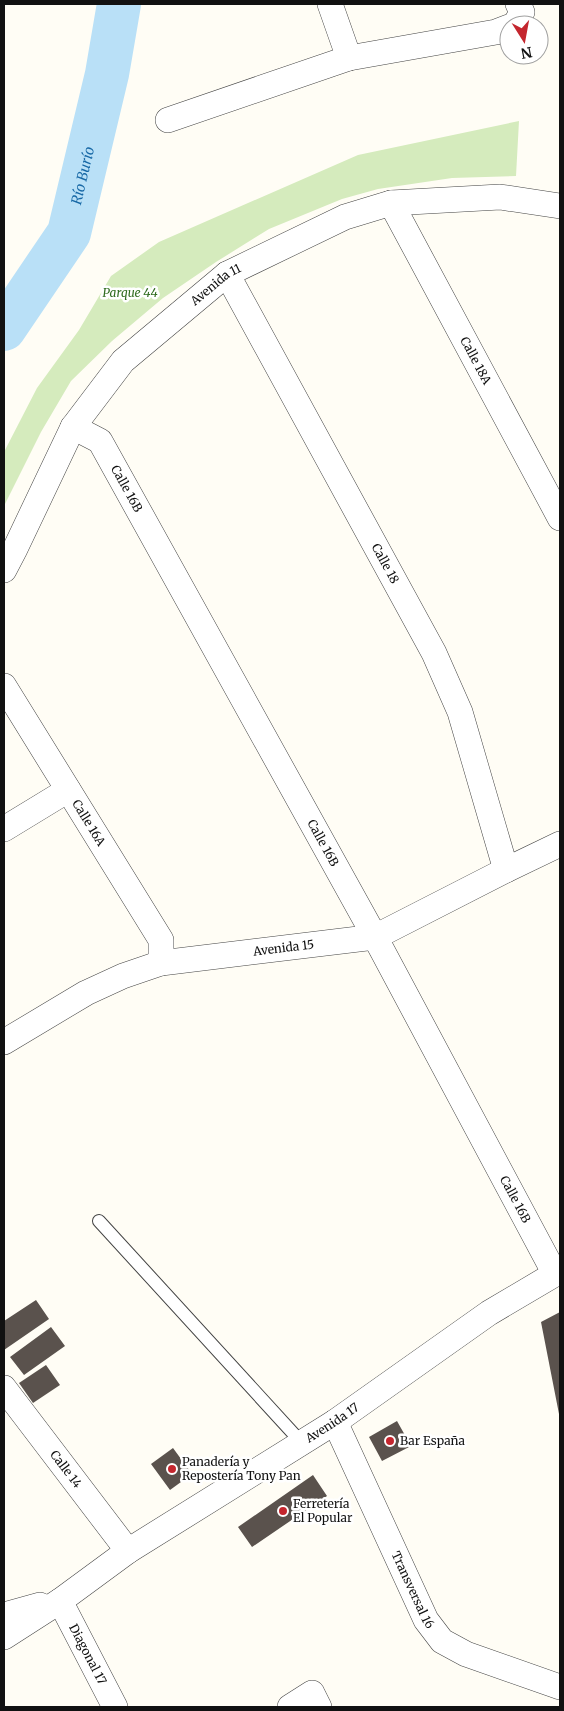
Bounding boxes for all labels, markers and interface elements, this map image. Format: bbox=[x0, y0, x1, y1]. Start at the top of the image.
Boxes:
north arrow bbox=[499, 15, 549, 65]
text: N bbox=[519, 43, 534, 63]
water label: Río Burío bbox=[67, 145, 98, 206]
street label: Avenida 11 bbox=[187, 260, 244, 309]
park label: Parque 44 bbox=[102, 285, 158, 300]
street label: Calle 18A bbox=[457, 334, 495, 387]
street label: Calle 16B bbox=[108, 463, 146, 514]
street label: Calle 18 bbox=[369, 541, 403, 586]
street label: Calle 16A bbox=[69, 797, 109, 849]
street label: Calle 16B bbox=[304, 817, 342, 869]
street label: Avenida 15 bbox=[251, 936, 315, 959]
street label: Calle 16B bbox=[497, 1173, 534, 1225]
street label: Avenida 17 bbox=[302, 1400, 362, 1446]
place label: Bar España bbox=[400, 1433, 466, 1448]
marker: Bar España bbox=[384, 1435, 396, 1447]
street label: Calle 14 bbox=[47, 1447, 86, 1491]
place label: Panadería y Repostería Tony Pan bbox=[182, 1454, 301, 1483]
marker: Panadería y Repostería Tony Pan bbox=[166, 1463, 178, 1475]
place label: Ferretería El Popular bbox=[293, 1496, 353, 1525]
marker: Ferretería El Popular bbox=[277, 1505, 289, 1517]
street label: Transversal 16 bbox=[388, 1549, 438, 1631]
street label: Diagonal 17 bbox=[66, 1621, 110, 1687]

